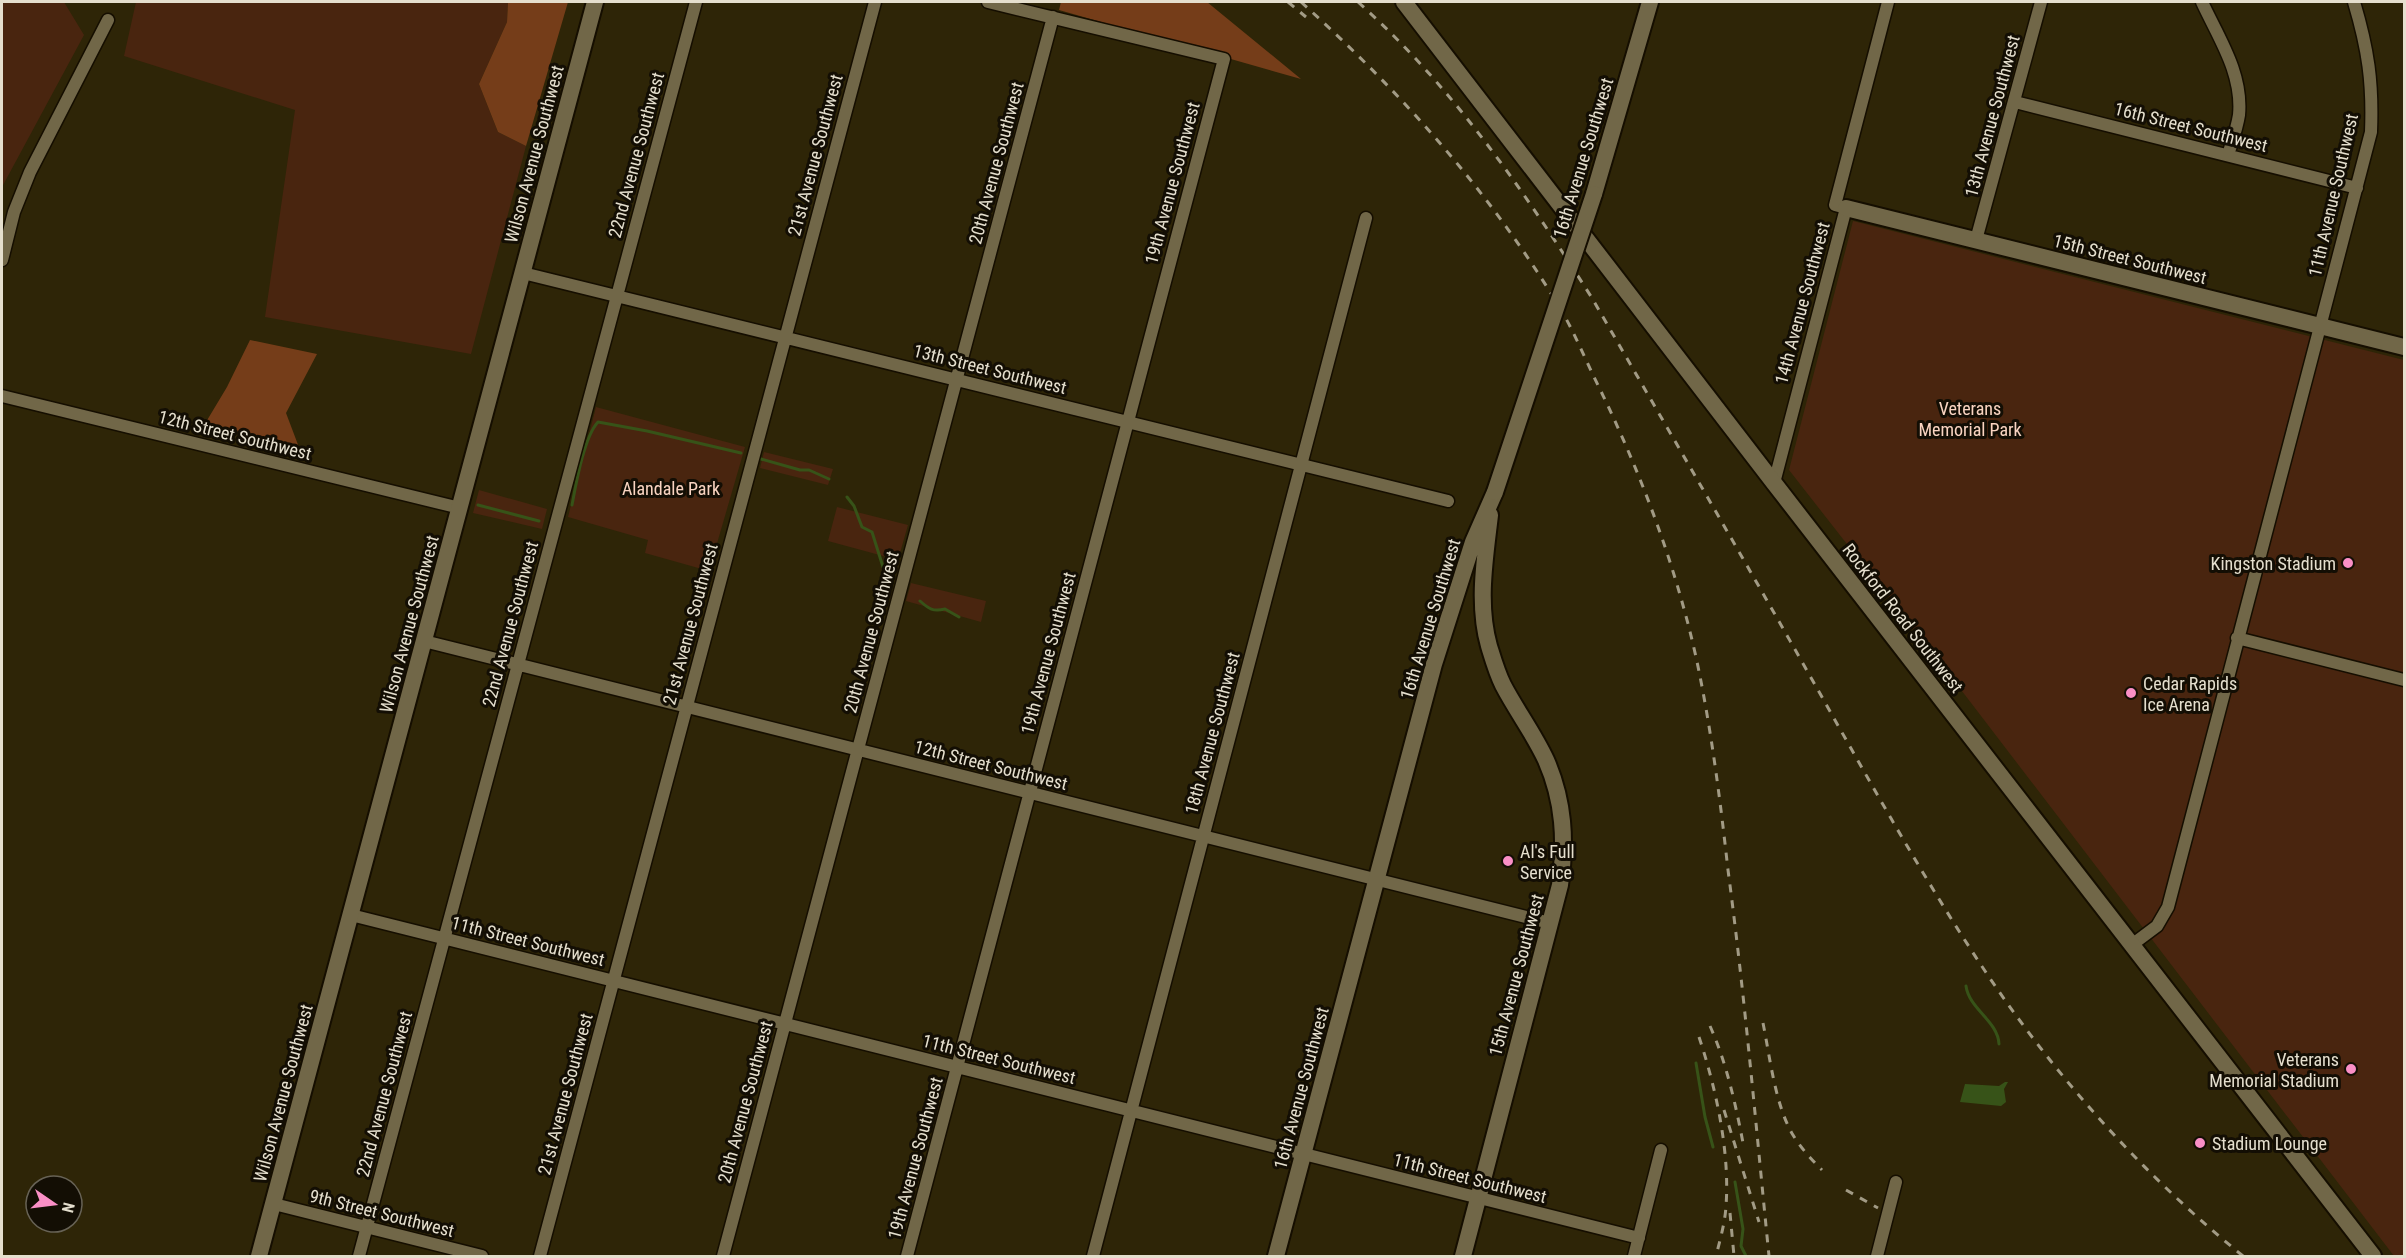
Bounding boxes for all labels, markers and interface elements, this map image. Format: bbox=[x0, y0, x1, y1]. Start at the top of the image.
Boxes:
street label: 13th Avenue Southwest bbox=[1960, 33, 2024, 199]
street label: Wilson Avenue Southwest bbox=[500, 63, 568, 245]
street label: 22nd Avenue Southwest bbox=[604, 70, 668, 240]
street label: 21st Avenue Southwest bbox=[783, 72, 847, 238]
street label: 16th Avenue Southwest bbox=[1549, 75, 1617, 241]
street label: 20th Avenue Southwest bbox=[964, 80, 1028, 246]
street label: 16th Street Southwest bbox=[2112, 98, 2270, 156]
street label: 19th Avenue Southwest bbox=[1140, 100, 1204, 266]
street label: 11th Avenue Southwest bbox=[2304, 111, 2362, 279]
street label: 14th Avenue Southwest bbox=[1770, 220, 1834, 386]
street label: 15th Street Southwest bbox=[2051, 230, 2209, 288]
street label: 13th Street Southwest bbox=[911, 340, 1069, 398]
park label: Veterans Memorial Park bbox=[1918, 398, 2022, 440]
street label: 12th Street Southwest bbox=[156, 406, 314, 464]
park label: Alandale Park bbox=[622, 478, 720, 499]
street label: Wilson Avenue Southwest bbox=[375, 533, 443, 715]
street label: 16th Avenue Southwest bbox=[1396, 536, 1464, 702]
street label: 22nd Avenue Southwest bbox=[478, 539, 542, 709]
street label: Rockford Road Southwest bbox=[1838, 539, 1968, 697]
street label: 21st Avenue Southwest bbox=[658, 541, 722, 707]
street label: 20th Avenue Southwest bbox=[839, 549, 903, 715]
place label: Kingston Stadium bbox=[2211, 553, 2336, 574]
marker: Kingston Stadium bbox=[2341, 556, 2355, 570]
street label: 19th Avenue Southwest bbox=[1016, 570, 1080, 736]
street label: 18th Avenue Southwest bbox=[1180, 650, 1244, 816]
place label: Cedar Rapids Ice Arena bbox=[2143, 673, 2237, 715]
marker: Cedar Rapids Ice Arena bbox=[2124, 686, 2138, 700]
street label: 12th Street Southwest bbox=[912, 736, 1070, 794]
place label: Al's Full Service bbox=[1520, 841, 1575, 883]
marker: Al's Full Service bbox=[1501, 854, 1515, 868]
street label: 15th Avenue Southwest bbox=[1484, 892, 1548, 1058]
street label: 11th Street Southwest bbox=[449, 912, 607, 970]
street label: Wilson Avenue Southwest bbox=[249, 1002, 317, 1184]
street label: 16th Avenue Southwest bbox=[1269, 1005, 1333, 1171]
street label: 22nd Avenue Southwest bbox=[352, 1009, 416, 1179]
street label: 21st Avenue Southwest bbox=[533, 1011, 597, 1177]
street label: 20th Avenue Southwest bbox=[713, 1019, 777, 1185]
street label: 11th Street Southwest bbox=[920, 1030, 1078, 1088]
place label: Veterans Memorial Stadium bbox=[2209, 1049, 2339, 1091]
marker: Veterans Memorial Stadium bbox=[2344, 1062, 2358, 1076]
street label: 19th Avenue Southwest bbox=[883, 1075, 947, 1241]
place label: Stadium Lounge bbox=[2212, 1133, 2327, 1154]
marker: Stadium Lounge bbox=[2193, 1136, 2207, 1150]
street label: 11th Street Southwest bbox=[1391, 1149, 1549, 1207]
north arrow bbox=[24, 1174, 84, 1234]
street label: 9th Street Southwest bbox=[308, 1185, 456, 1241]
text: N bbox=[58, 1200, 78, 1215]

